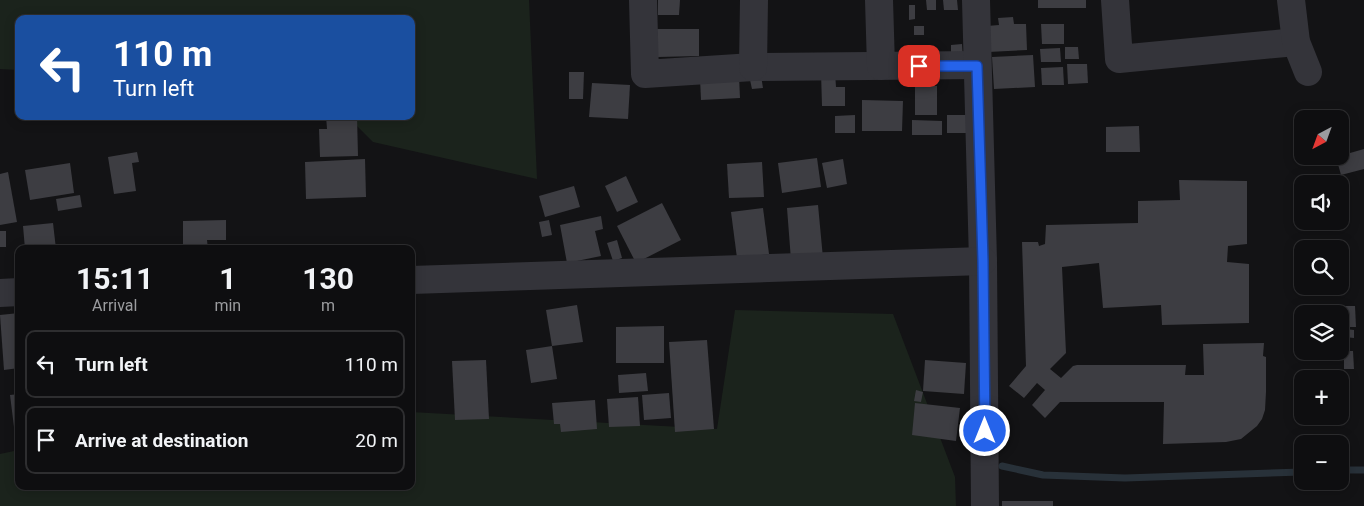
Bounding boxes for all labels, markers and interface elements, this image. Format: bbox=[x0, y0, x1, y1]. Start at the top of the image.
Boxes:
text: 110 m bbox=[113, 34, 212, 75]
icon: left bbox=[30, 35, 95, 100]
pin bbox=[898, 45, 940, 87]
icon: arrive bbox=[905, 52, 933, 80]
text: Turn left bbox=[113, 76, 194, 101]
north arrow bbox=[1294, 110, 1349, 165]
map controls bbox=[1294, 110, 1349, 490]
button: sound bbox=[1294, 175, 1349, 230]
button: search bbox=[1294, 240, 1349, 295]
text: 15:11 bbox=[76, 261, 153, 296]
text: 1 bbox=[219, 261, 236, 296]
text: 130 bbox=[302, 261, 354, 296]
text: Arrival bbox=[92, 296, 137, 315]
text: min bbox=[214, 296, 241, 315]
text: m bbox=[321, 296, 335, 315]
button: layers bbox=[1294, 305, 1349, 360]
icon: left bbox=[32, 350, 60, 378]
text: Turn left bbox=[75, 353, 148, 376]
text: 110 m bbox=[345, 353, 398, 376]
button: + bbox=[1294, 370, 1349, 425]
position arrow bbox=[958, 404, 1010, 456]
icon: arrive bbox=[32, 426, 60, 454]
text: Arrive at destination bbox=[75, 429, 248, 452]
text: 20 m bbox=[355, 429, 398, 452]
button: − bbox=[1294, 435, 1349, 490]

